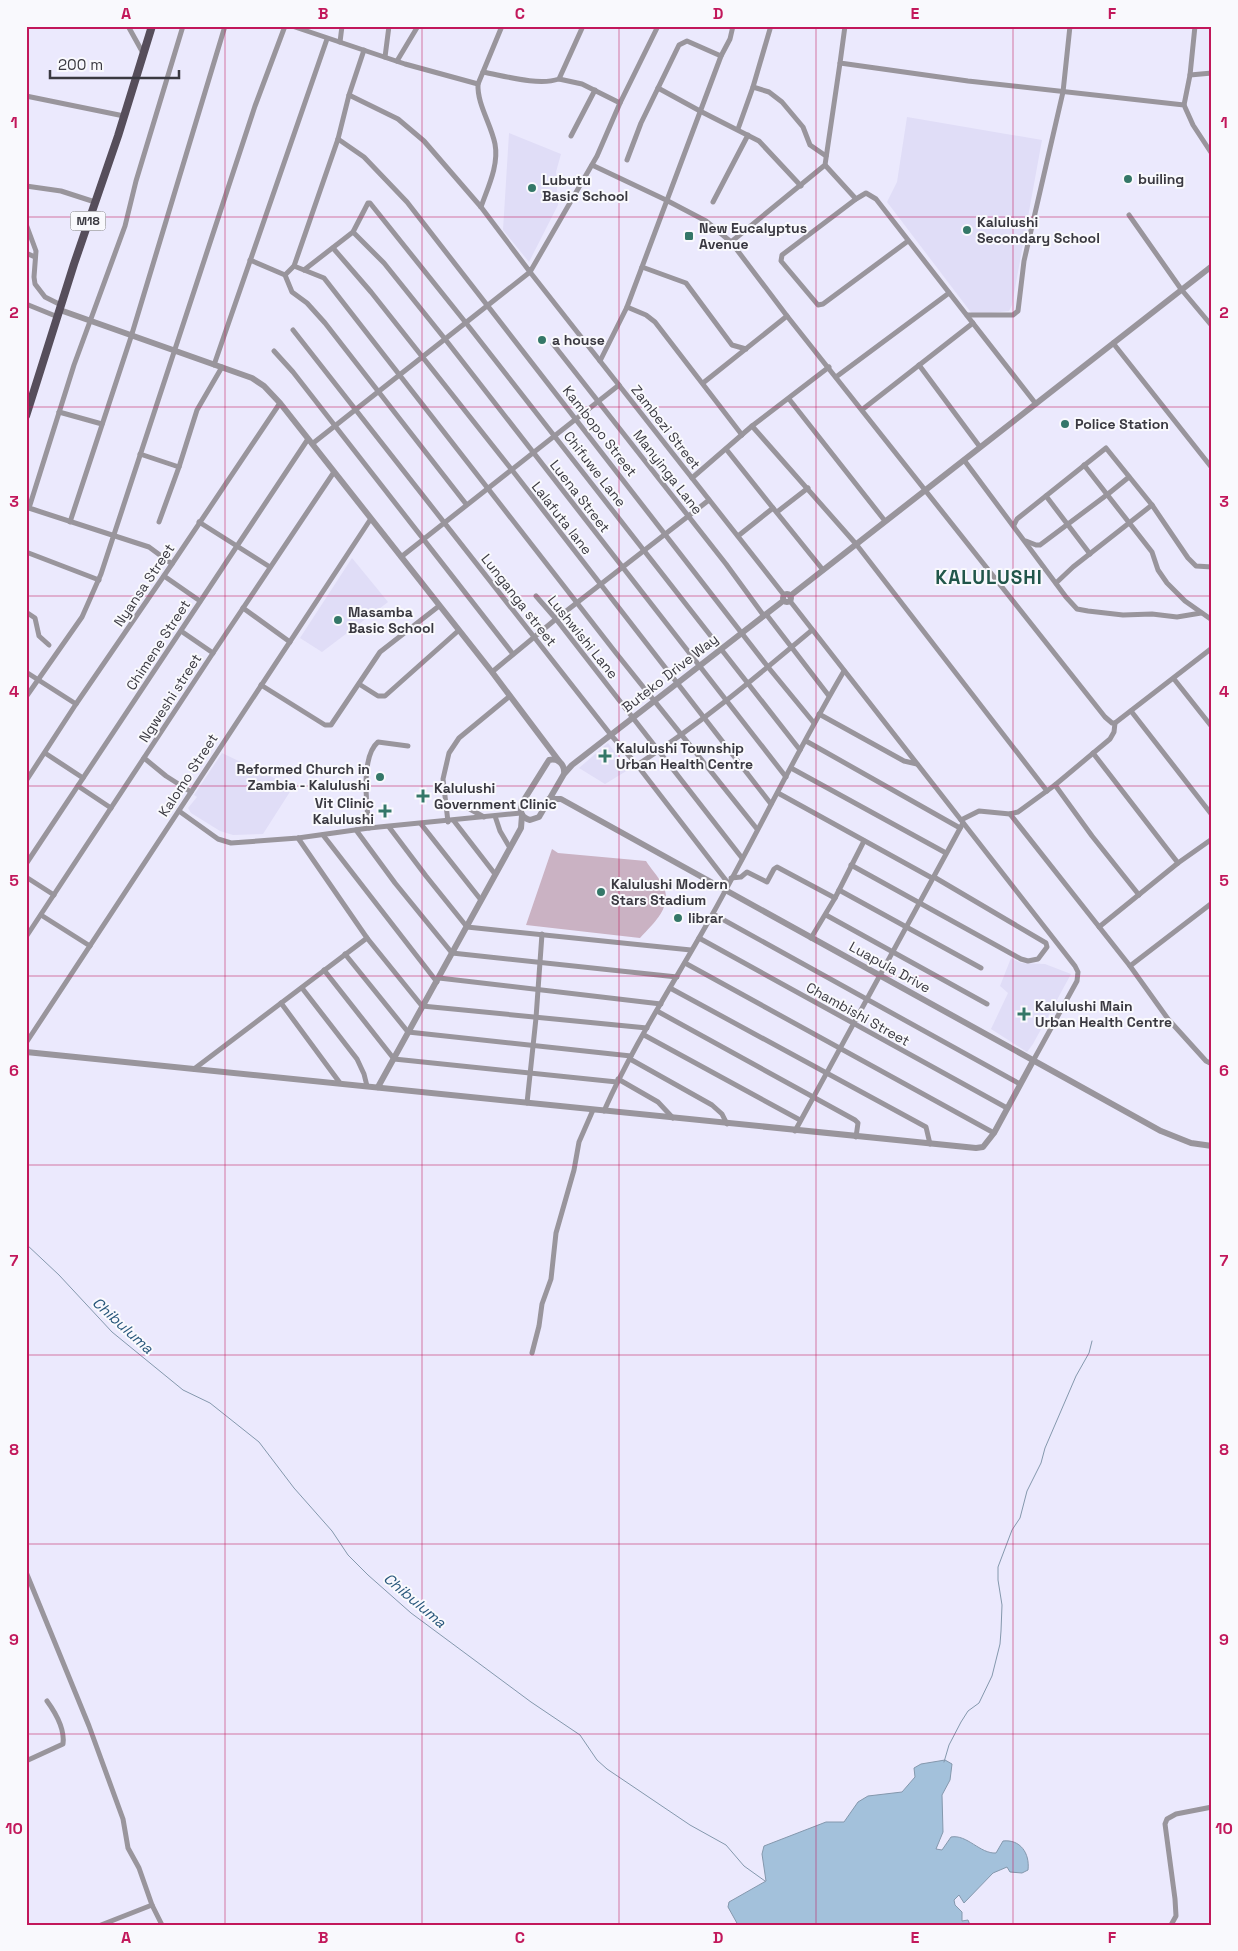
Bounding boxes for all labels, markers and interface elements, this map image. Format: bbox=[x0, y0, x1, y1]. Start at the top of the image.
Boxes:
text: A bbox=[121, 3, 131, 24]
text: B bbox=[318, 3, 328, 24]
text: C bbox=[515, 3, 525, 24]
text: D bbox=[713, 3, 723, 24]
text: E bbox=[911, 3, 920, 24]
text: F bbox=[1108, 3, 1117, 24]
scale bar bbox=[50, 48, 179, 80]
text: 200 m bbox=[58, 55, 103, 74]
text: 1 bbox=[10, 112, 18, 133]
text: 1 bbox=[1220, 112, 1228, 133]
place label: builing bbox=[1138, 170, 1184, 188]
place label: Lubutu Basic School bbox=[542, 171, 628, 205]
marker: builing bbox=[1122, 173, 1134, 185]
marker: Lubutu Basic School bbox=[526, 182, 538, 194]
road number: M18 bbox=[70, 212, 106, 230]
place label: Kalulushi Secondary School bbox=[977, 213, 1100, 247]
place label: New Eucalyptus Avenue bbox=[699, 219, 807, 253]
marker: Kalulushi Secondary School bbox=[961, 224, 973, 236]
marker: New Eucalyptus Avenue bbox=[683, 230, 695, 242]
text: 2 bbox=[9, 302, 19, 323]
text: 2 bbox=[1219, 302, 1229, 323]
place label: a house bbox=[552, 331, 605, 349]
marker: a house bbox=[536, 334, 548, 346]
street label: Zambezi Street bbox=[627, 381, 705, 473]
street label: Kambopo Street bbox=[559, 382, 641, 480]
place label: Police Station bbox=[1075, 415, 1169, 433]
marker: Police Station bbox=[1059, 418, 1071, 430]
street label: Manyinga Lane bbox=[629, 426, 707, 518]
street label: Chifuwe Lane bbox=[560, 427, 630, 511]
street label: Luena Street bbox=[546, 456, 614, 536]
street label: Lalafuta lane bbox=[528, 478, 596, 558]
text: 3 bbox=[9, 491, 19, 512]
text: 3 bbox=[1219, 491, 1229, 512]
street label: Nyansa Street bbox=[110, 540, 178, 630]
street label: Lunganga street bbox=[477, 550, 561, 650]
district label: KALULUSHI bbox=[935, 565, 1043, 590]
street label: Lushwishi Lane bbox=[544, 592, 622, 682]
street label: Chimene Street bbox=[122, 596, 194, 694]
place label: Masamba Basic School bbox=[348, 603, 434, 637]
marker: Masamba Basic School bbox=[332, 614, 344, 626]
street label: Buteko Drive Way bbox=[618, 630, 722, 716]
street label: Ngweshi street bbox=[135, 650, 205, 746]
text: 4 bbox=[9, 681, 19, 702]
text: 4 bbox=[1219, 681, 1229, 702]
street label: Kalomo Street bbox=[154, 730, 222, 820]
place label: Kalulushi Township Urban Health Centre bbox=[616, 739, 753, 773]
marker: Kalulushi Township Urban Health Centre bbox=[598, 749, 612, 763]
place label: Reformed Church in Zambia - Kalulushi bbox=[237, 760, 370, 794]
marker: Reformed Church in Zambia - Kalulushi bbox=[374, 771, 386, 783]
place label: Kalulushi Government Clinic bbox=[434, 779, 557, 813]
marker: Kalulushi Government Clinic bbox=[416, 789, 430, 803]
place label: Vit Clinic Kalulushi bbox=[313, 794, 374, 828]
marker: Vit Clinic Kalulushi bbox=[378, 804, 392, 818]
text: 5 bbox=[9, 870, 19, 891]
text: 5 bbox=[1219, 870, 1229, 891]
place label: Kalulushi Modern Stars Stadium bbox=[611, 875, 728, 909]
marker: Kalulushi Modern Stars Stadium bbox=[595, 886, 607, 898]
place label: librar bbox=[688, 909, 724, 927]
marker: librar bbox=[672, 912, 684, 924]
street label: Luapula Drive bbox=[846, 937, 934, 997]
street label: Chambishi Street bbox=[803, 978, 913, 1050]
place label: Kalulushi Main Urban Health Centre bbox=[1035, 997, 1172, 1031]
marker: Kalulushi Main Urban Health Centre bbox=[1017, 1007, 1031, 1021]
text: 6 bbox=[9, 1060, 19, 1081]
text: 6 bbox=[1219, 1060, 1229, 1081]
text: 7 bbox=[10, 1250, 19, 1271]
text: 7 bbox=[1220, 1250, 1229, 1271]
water label: Chibuluma bbox=[89, 1293, 158, 1358]
text: 8 bbox=[9, 1439, 19, 1460]
text: 8 bbox=[1219, 1439, 1229, 1460]
water label: Chibuluma bbox=[380, 1568, 450, 1632]
text: 9 bbox=[9, 1629, 19, 1650]
text: 9 bbox=[1219, 1629, 1229, 1650]
text: 10 bbox=[5, 1818, 23, 1839]
text: 10 bbox=[1215, 1818, 1233, 1839]
text: A bbox=[121, 1927, 131, 1948]
text: B bbox=[318, 1927, 328, 1948]
text: C bbox=[515, 1927, 525, 1948]
text: D bbox=[713, 1927, 723, 1948]
text: E bbox=[911, 1927, 920, 1948]
text: F bbox=[1108, 1927, 1117, 1948]

